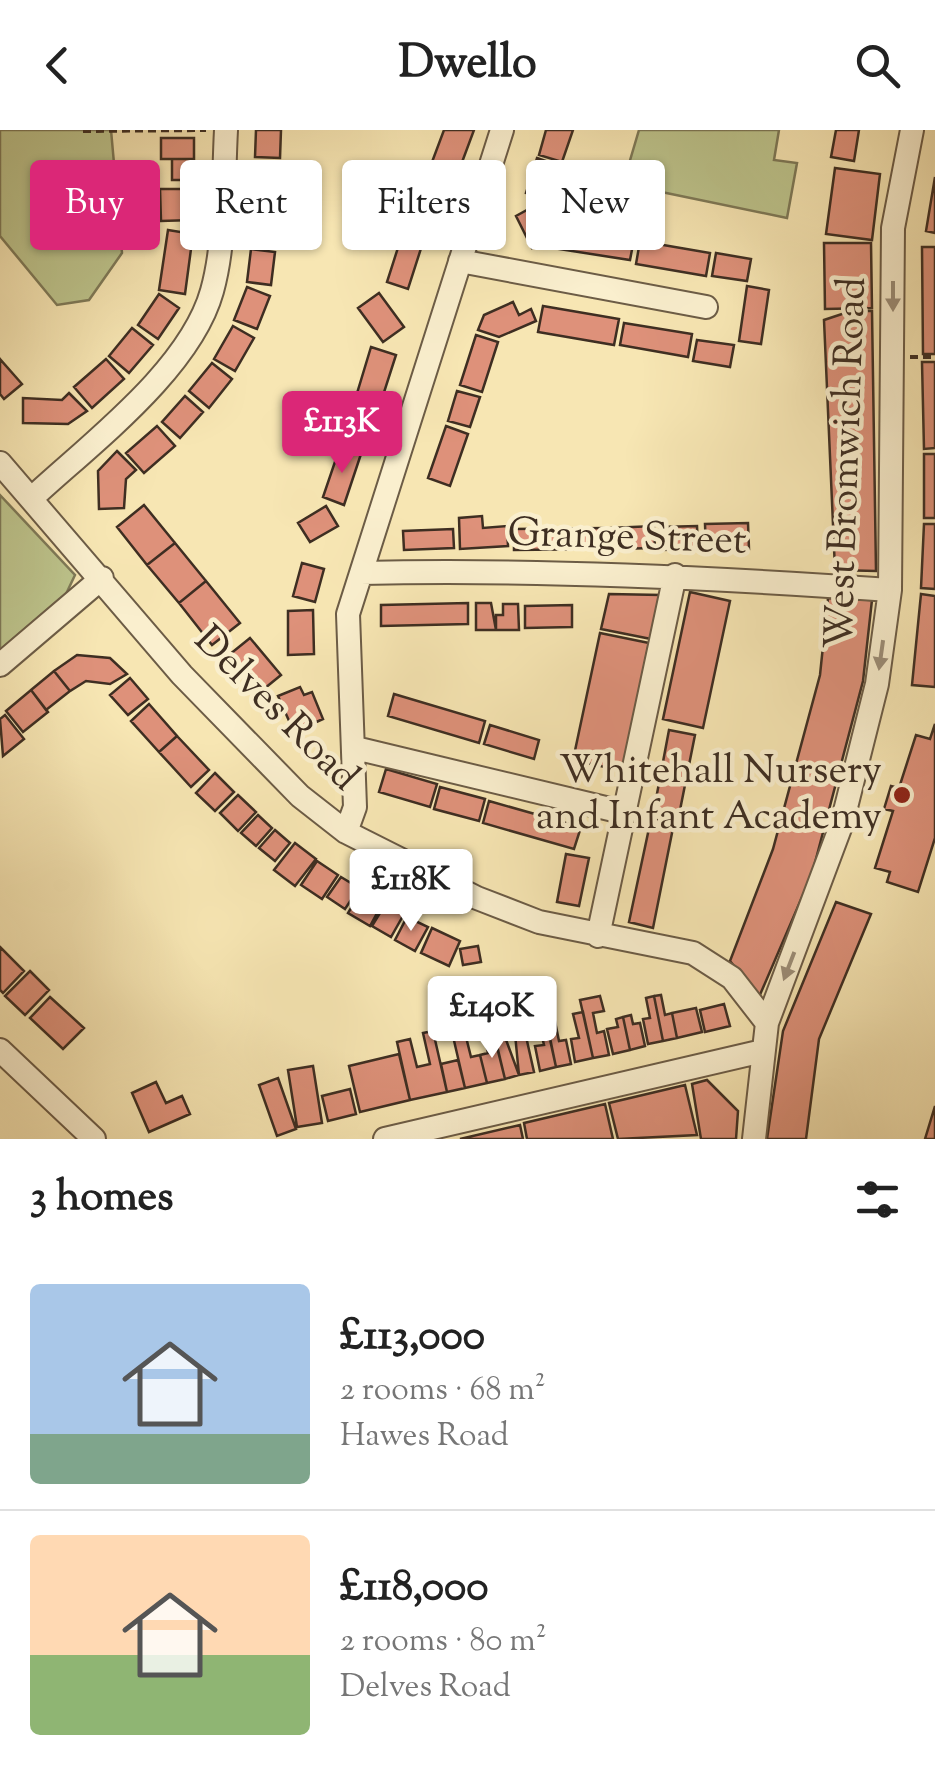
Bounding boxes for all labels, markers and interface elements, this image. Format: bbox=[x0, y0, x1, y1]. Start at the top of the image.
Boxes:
text: Dwello bbox=[398, 33, 537, 98]
icon: back bbox=[30, 38, 85, 93]
icon: search bbox=[850, 38, 905, 93]
chip: Buy bbox=[30, 160, 160, 250]
chip: Rent bbox=[180, 160, 322, 250]
chip: Filters bbox=[342, 160, 506, 250]
chip: New bbox=[526, 160, 665, 250]
street label: West Bromwich Road bbox=[813, 276, 883, 650]
one-way arrow bbox=[885, 280, 901, 312]
pin: £113K bbox=[272, 391, 412, 476]
text: £113K bbox=[304, 400, 380, 446]
street label: Grange Street bbox=[506, 506, 748, 572]
street label: Delves Road bbox=[179, 614, 371, 806]
one-way arrow bbox=[872, 640, 888, 671]
place label: Whitehall Nursery and Infant Academy bbox=[536, 744, 882, 847]
marker: Whitehall Nursery and Infant Academy bbox=[891, 784, 913, 806]
pin: £118K bbox=[341, 849, 481, 934]
text: £118K bbox=[372, 858, 450, 904]
one-way arrow bbox=[781, 951, 796, 981]
pin: £140K bbox=[422, 976, 562, 1061]
text: £140K bbox=[450, 985, 534, 1031]
text: 3 homes bbox=[30, 1169, 174, 1229]
icon: filters bbox=[850, 1172, 905, 1227]
text: £113,000 bbox=[340, 1308, 485, 1368]
icon: home bbox=[110, 1324, 230, 1444]
text: 2 rooms · 68 m² bbox=[340, 1368, 546, 1414]
text: Hawes Road bbox=[340, 1414, 509, 1460]
text: £118,000 bbox=[340, 1559, 488, 1619]
icon: home bbox=[110, 1575, 230, 1695]
text: 2 rooms · 80 m² bbox=[340, 1619, 547, 1665]
text: Delves Road bbox=[340, 1665, 511, 1711]

